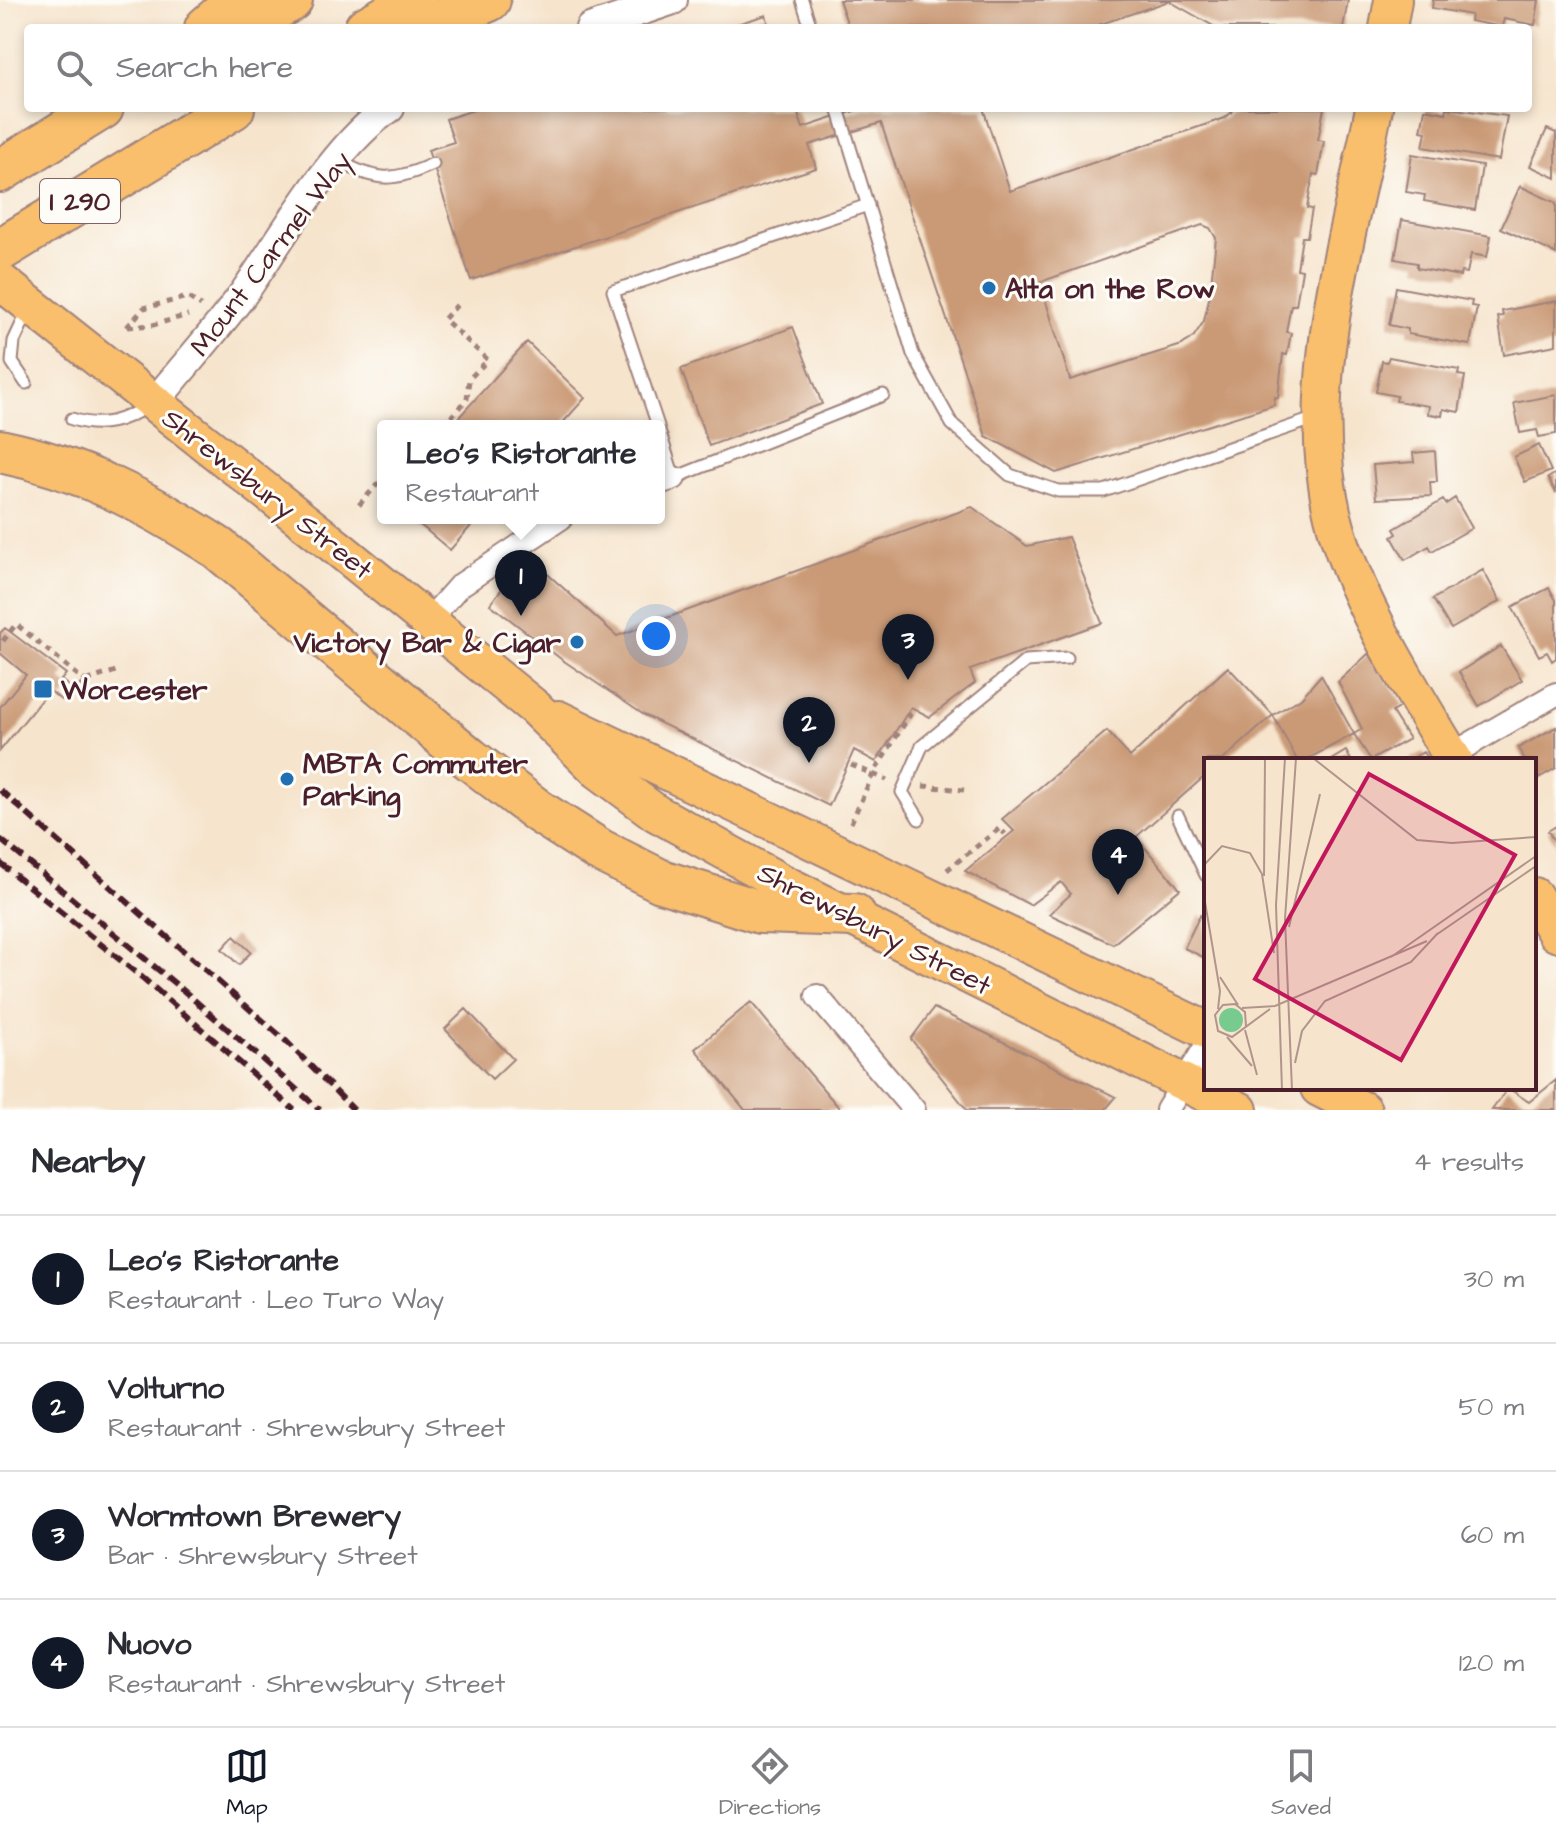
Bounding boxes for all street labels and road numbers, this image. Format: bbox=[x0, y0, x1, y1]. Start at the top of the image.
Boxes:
street label: Mount Carmel Way bbox=[181, 143, 363, 366]
road number: I 290 bbox=[40, 179, 120, 223]
street label: Shrewsbury Street bbox=[152, 400, 381, 591]
street label: Shrewsbury Street bbox=[750, 854, 998, 1007]

